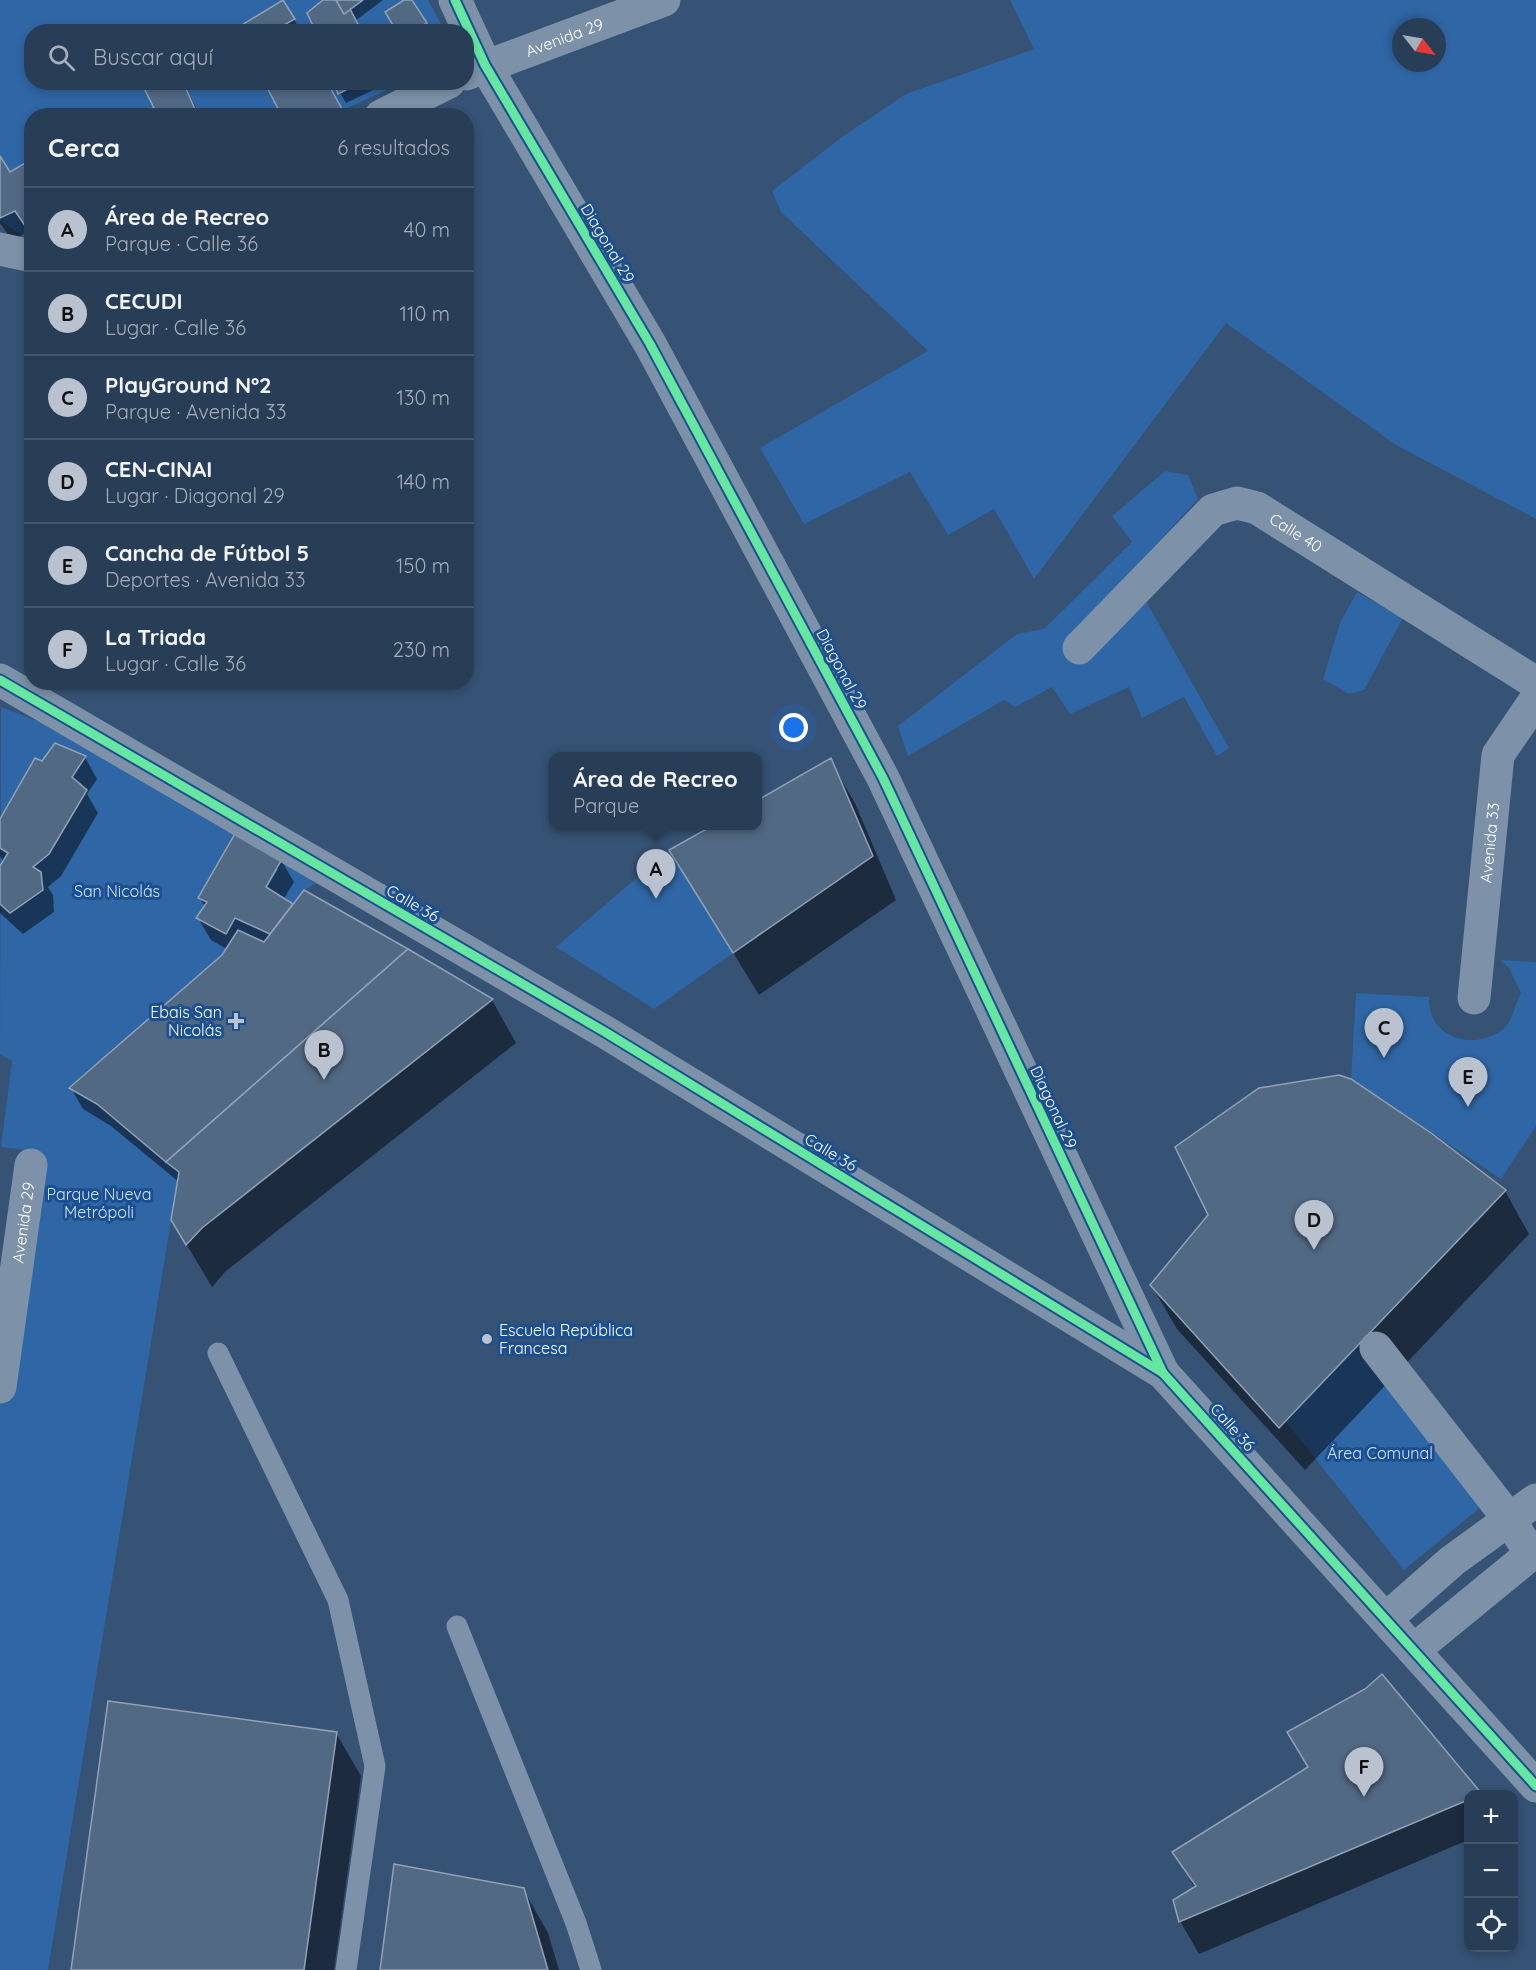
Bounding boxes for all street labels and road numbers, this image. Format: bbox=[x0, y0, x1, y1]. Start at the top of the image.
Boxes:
street label: Avenida 29 bbox=[523, 14, 606, 61]
street label: Diagonal 29 bbox=[577, 200, 639, 286]
street label: Calle 40 bbox=[1266, 508, 1326, 557]
street label: Diagonal 29 bbox=[812, 625, 872, 713]
street label: Avenida 33 bbox=[1475, 802, 1503, 884]
street label: Calle 36 bbox=[383, 880, 443, 926]
street label: Diagonal 29 bbox=[1026, 1063, 1082, 1151]
street label: Calle 36 bbox=[801, 1129, 861, 1176]
street label: Avenida 29 bbox=[7, 1181, 39, 1264]
street label: Calle 36 bbox=[1206, 1399, 1260, 1455]

